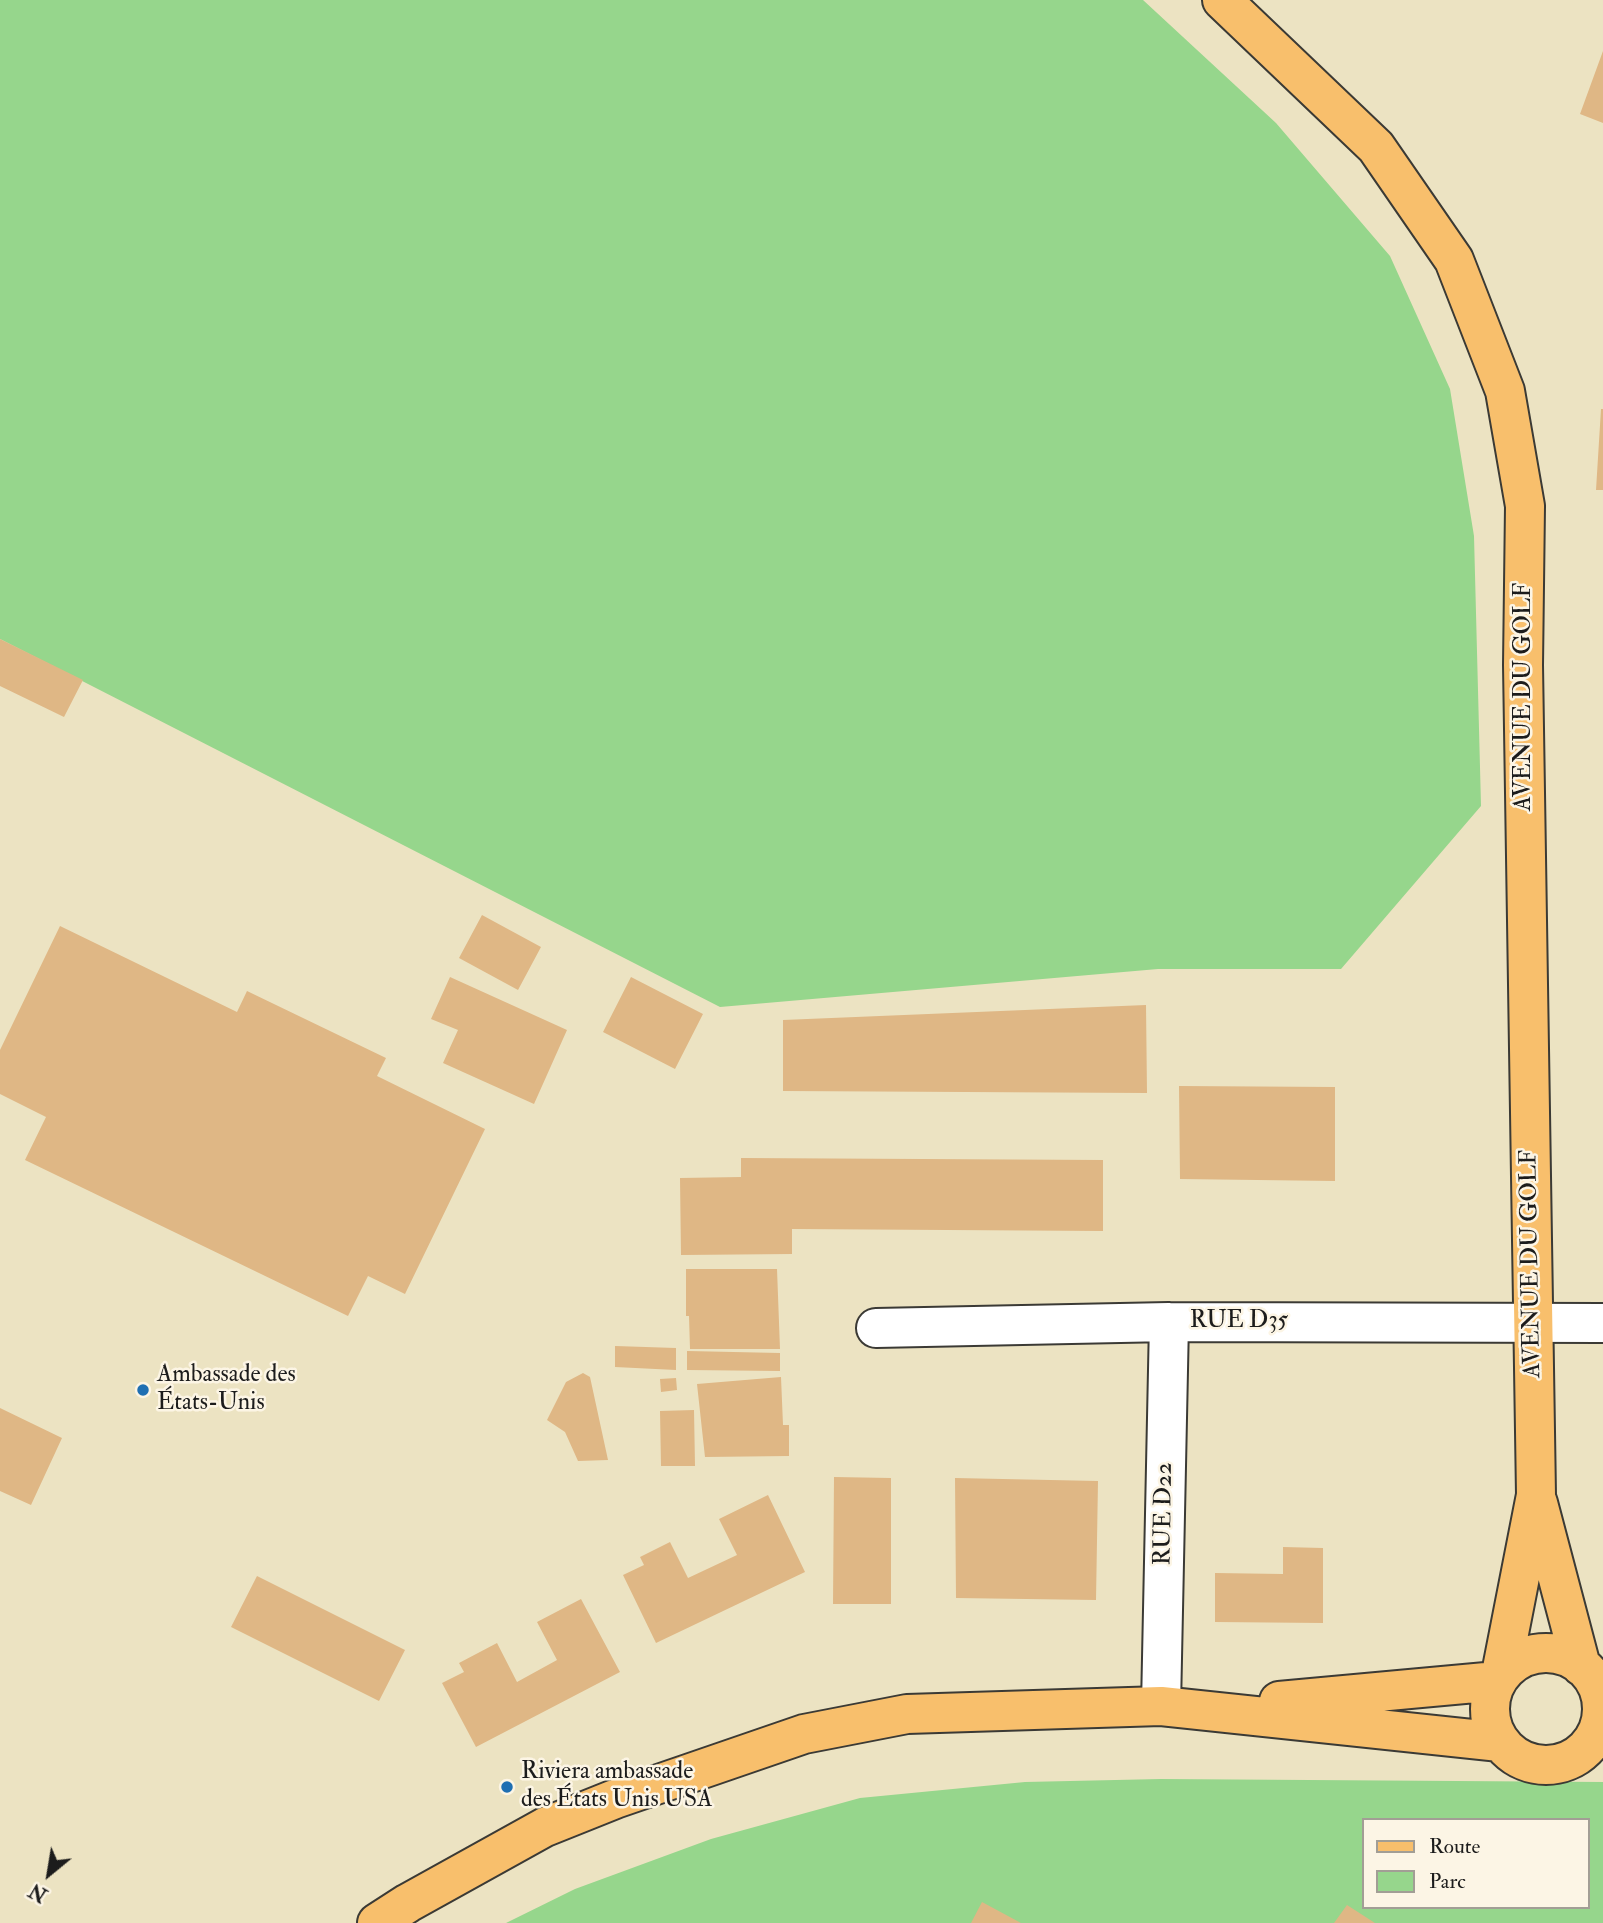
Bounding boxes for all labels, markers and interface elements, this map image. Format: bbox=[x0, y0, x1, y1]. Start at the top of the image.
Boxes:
street label: AVENUE DU GOLF bbox=[1511, 583, 1539, 811]
street label: AVENUE DU GOLF bbox=[1516, 1150, 1548, 1378]
street label: RUE D35 bbox=[1190, 1308, 1288, 1336]
place label: Ambassade des États-Unis bbox=[157, 1362, 296, 1418]
marker: Ambassade des États-Unis bbox=[135, 1382, 151, 1398]
street label: RUE D22 bbox=[1150, 1462, 1180, 1566]
place label: Riviera ambassade des États Unis USA bbox=[521, 1759, 712, 1815]
marker: Riviera ambassade des États Unis USA bbox=[499, 1779, 515, 1795]
legend bbox=[1362, 1818, 1589, 1909]
text: Route bbox=[1429, 1833, 1480, 1860]
north arrow bbox=[14, 1839, 84, 1909]
text: Parc bbox=[1429, 1868, 1466, 1895]
text: N bbox=[25, 1878, 52, 1907]

